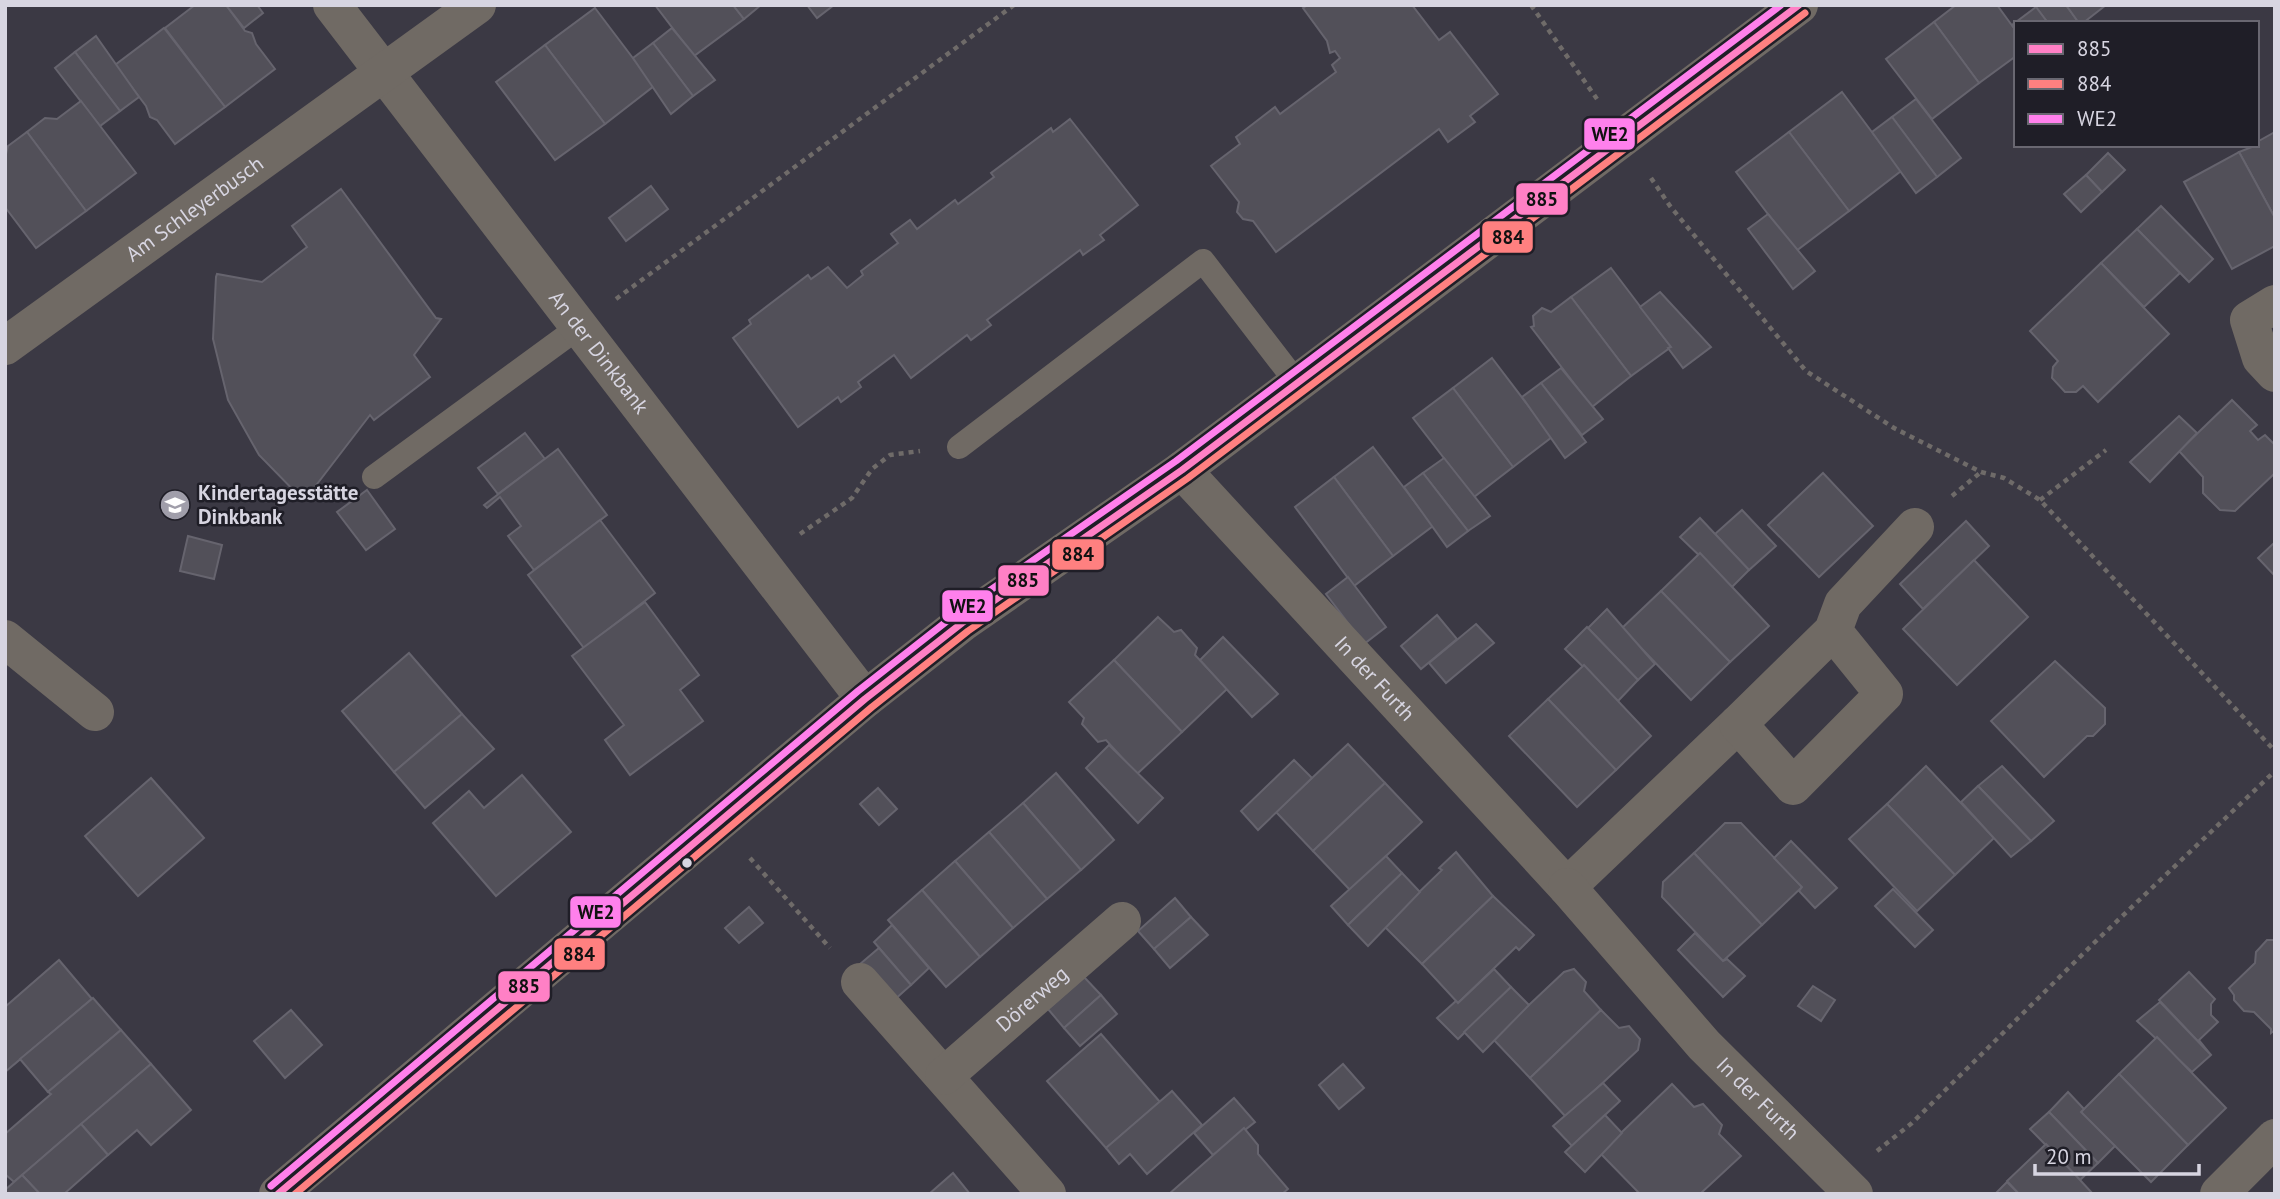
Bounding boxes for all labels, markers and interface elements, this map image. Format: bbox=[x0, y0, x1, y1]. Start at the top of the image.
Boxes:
legend bbox=[2014, 21, 2259, 147]
text: 885 bbox=[2077, 35, 2111, 62]
text: 884 bbox=[2077, 70, 2111, 97]
text: WE2 bbox=[2077, 105, 2117, 132]
line badge: WE2 bbox=[1583, 117, 1636, 151]
text: WE2 bbox=[1591, 122, 1629, 146]
street label: Am Schleyerbusch bbox=[120, 150, 268, 267]
line badge: 885 bbox=[1515, 182, 1569, 216]
text: 885 bbox=[1526, 187, 1558, 211]
line badge: 884 bbox=[1481, 220, 1534, 254]
text: 884 bbox=[1492, 225, 1524, 249]
street label: An der Dinkbank bbox=[543, 285, 655, 419]
place label: Kindertagesstätte Dinkbank bbox=[198, 479, 358, 530]
school or university icon: Kindertagesstätte Dinkbank bbox=[158, 488, 192, 522]
line badge: 884 bbox=[1051, 538, 1105, 571]
text: 884 bbox=[1062, 542, 1094, 566]
line badge: 885 bbox=[997, 564, 1050, 597]
text: 885 bbox=[1007, 568, 1039, 592]
line badge: WE2 bbox=[941, 589, 994, 623]
text: WE2 bbox=[949, 594, 987, 618]
street label: In der Furth bbox=[1329, 630, 1421, 727]
unlabelled marker bbox=[680, 856, 694, 870]
line badge: WE2 bbox=[569, 895, 622, 929]
text: WE2 bbox=[577, 900, 615, 924]
line badge: 884 bbox=[553, 937, 606, 971]
text: 884 bbox=[563, 942, 595, 966]
street label: Dörerweg bbox=[990, 960, 1074, 1038]
line badge: 885 bbox=[497, 970, 551, 1003]
text: 885 bbox=[508, 974, 540, 998]
street label: In der Furth bbox=[1711, 1051, 1805, 1145]
scale bar bbox=[2035, 1132, 2200, 1176]
text: 20 m bbox=[2046, 1143, 2092, 1170]

